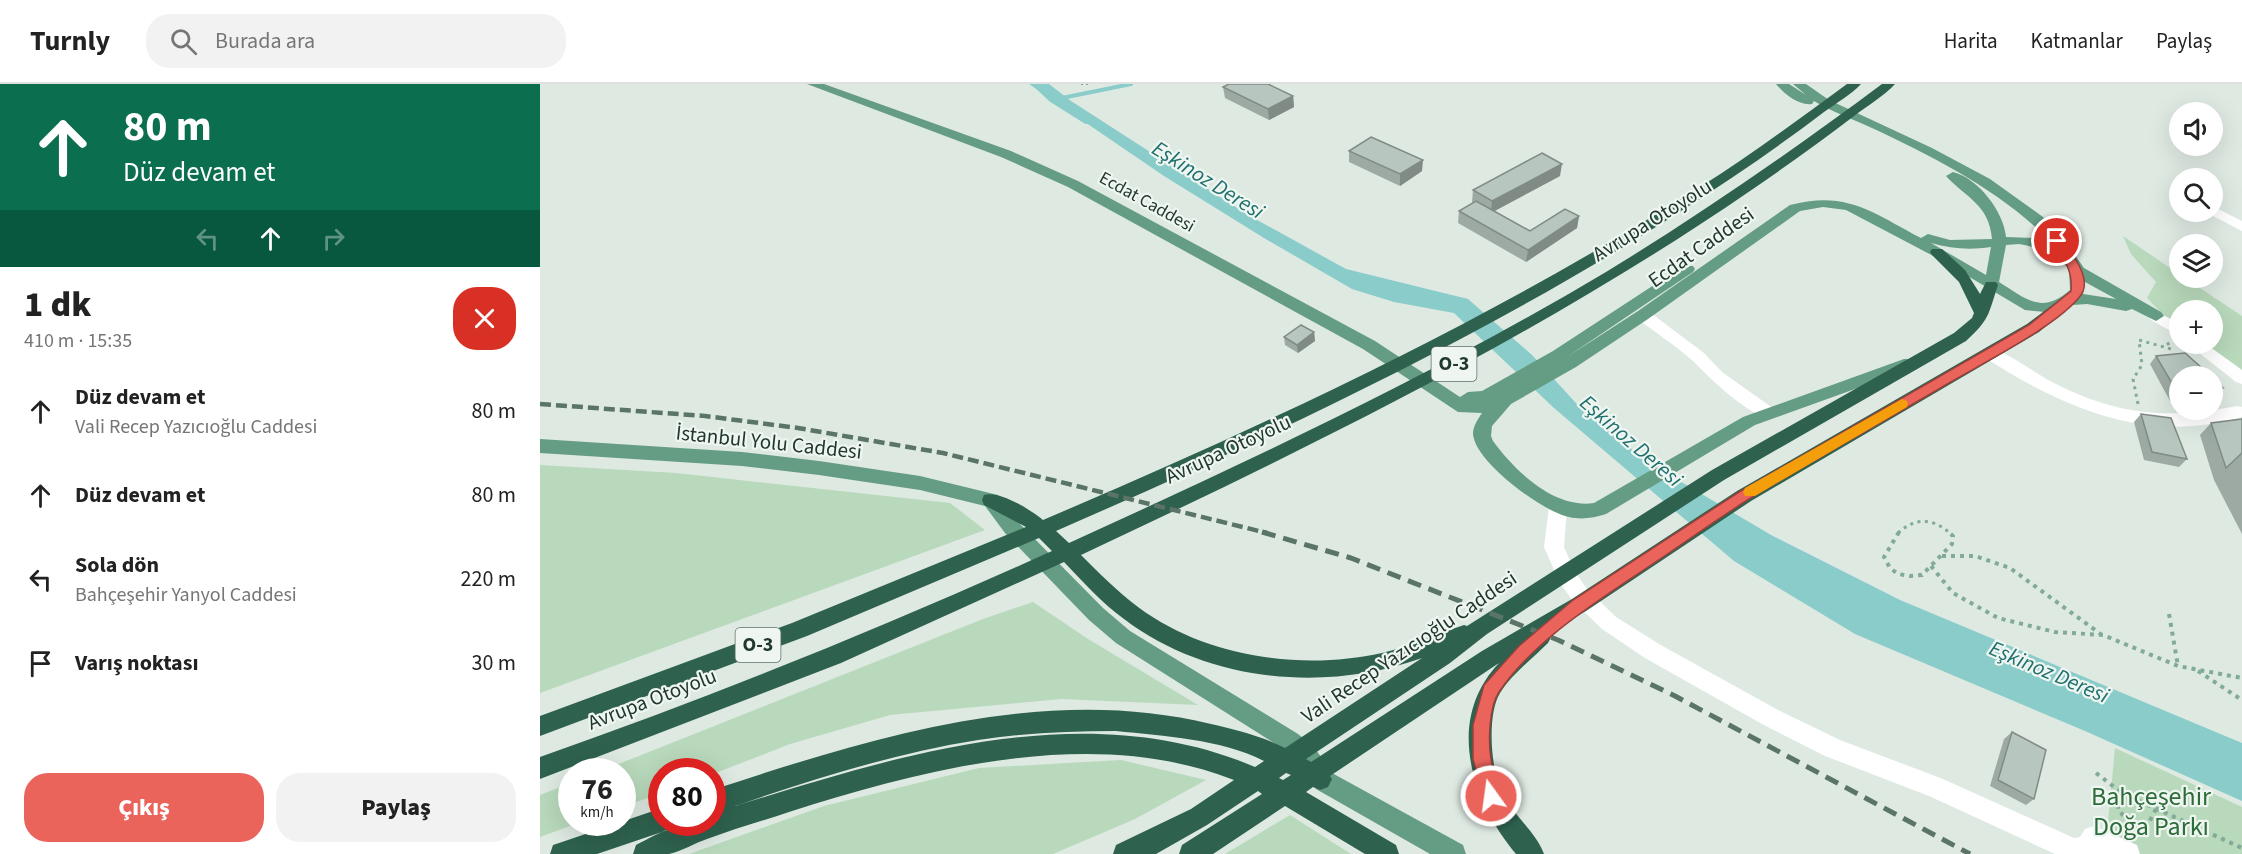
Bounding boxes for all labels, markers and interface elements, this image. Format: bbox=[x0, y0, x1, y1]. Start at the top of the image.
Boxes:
search box bbox=[146, 14, 566, 68]
text: Turnly bbox=[30, 21, 110, 61]
icon: search bbox=[167, 25, 200, 58]
text: Burada ara bbox=[215, 25, 315, 57]
text: Harita bbox=[1944, 26, 1998, 56]
text: Katmanlar bbox=[2031, 26, 2123, 56]
text: Paylaş bbox=[2156, 26, 2212, 56]
text: 80 m bbox=[123, 97, 212, 157]
map controls bbox=[2169, 102, 2223, 420]
button: sound bbox=[2169, 102, 2223, 156]
icon: ahead bbox=[24, 108, 102, 186]
water label: Eşkinoz Deresi bbox=[1146, 133, 1271, 228]
text: Düz devam et bbox=[123, 153, 275, 192]
street label: Ecdat Caddesi bbox=[1095, 165, 1199, 239]
button: search bbox=[2169, 168, 2223, 222]
street label: Avrupa Otoyolu bbox=[1586, 171, 1718, 269]
street label: Ecdat Caddesi bbox=[1642, 199, 1760, 295]
pin bbox=[2031, 215, 2082, 266]
icon: left bbox=[191, 222, 224, 255]
icon: ahead bbox=[254, 222, 287, 255]
icon: right bbox=[317, 222, 350, 255]
icon: arrive bbox=[2040, 224, 2073, 257]
button: layers bbox=[2169, 234, 2223, 288]
text: 1 dk bbox=[24, 279, 91, 330]
button: close bbox=[453, 287, 516, 350]
button: + bbox=[2169, 300, 2223, 354]
text: 410 m · 15:35 bbox=[24, 327, 132, 355]
road number: O-3 bbox=[1432, 347, 1476, 381]
button: − bbox=[2169, 366, 2223, 420]
text: Düz devam et bbox=[75, 381, 205, 413]
water label: Eşkinoz Deresi bbox=[1573, 387, 1690, 495]
icon: ahead bbox=[24, 395, 57, 428]
text: 80 m bbox=[471, 395, 516, 427]
street label: Avrupa Otoyolu bbox=[1160, 407, 1296, 491]
text: Vali Recep Yazıcıoğlu Caddesi bbox=[75, 413, 317, 441]
street label: İstanbul Yolu Caddesi bbox=[674, 417, 864, 467]
icon: ahead bbox=[24, 479, 57, 512]
text: Düz devam et bbox=[75, 479, 205, 511]
text: 80 m bbox=[471, 479, 516, 511]
text: Sola dön bbox=[75, 549, 159, 581]
icon: left bbox=[24, 563, 57, 596]
text: 220 m bbox=[461, 563, 516, 595]
street label: Vali Recep Yazıcıoğlu Caddesi bbox=[1295, 563, 1523, 731]
text: Bahçeşehir Yanyol Caddesi bbox=[75, 581, 297, 609]
road number: O-3 bbox=[736, 628, 780, 662]
water label: Eşkinoz Deresi bbox=[1984, 632, 2114, 712]
icon: arrive bbox=[24, 647, 57, 680]
text: Varış noktası bbox=[75, 647, 199, 679]
text: 30 m bbox=[471, 647, 516, 679]
street label: Avrupa Otoyolu bbox=[583, 661, 721, 737]
speed limit sign: 80 bbox=[648, 758, 726, 836]
position arrow bbox=[1459, 764, 1523, 828]
text: 76 bbox=[581, 768, 613, 811]
button: Çıkış bbox=[24, 773, 264, 842]
button: Paylaş bbox=[276, 773, 516, 842]
park label: Bahçeşehir Doğa Parkı bbox=[2091, 778, 2212, 845]
text: km/h bbox=[580, 802, 614, 823]

